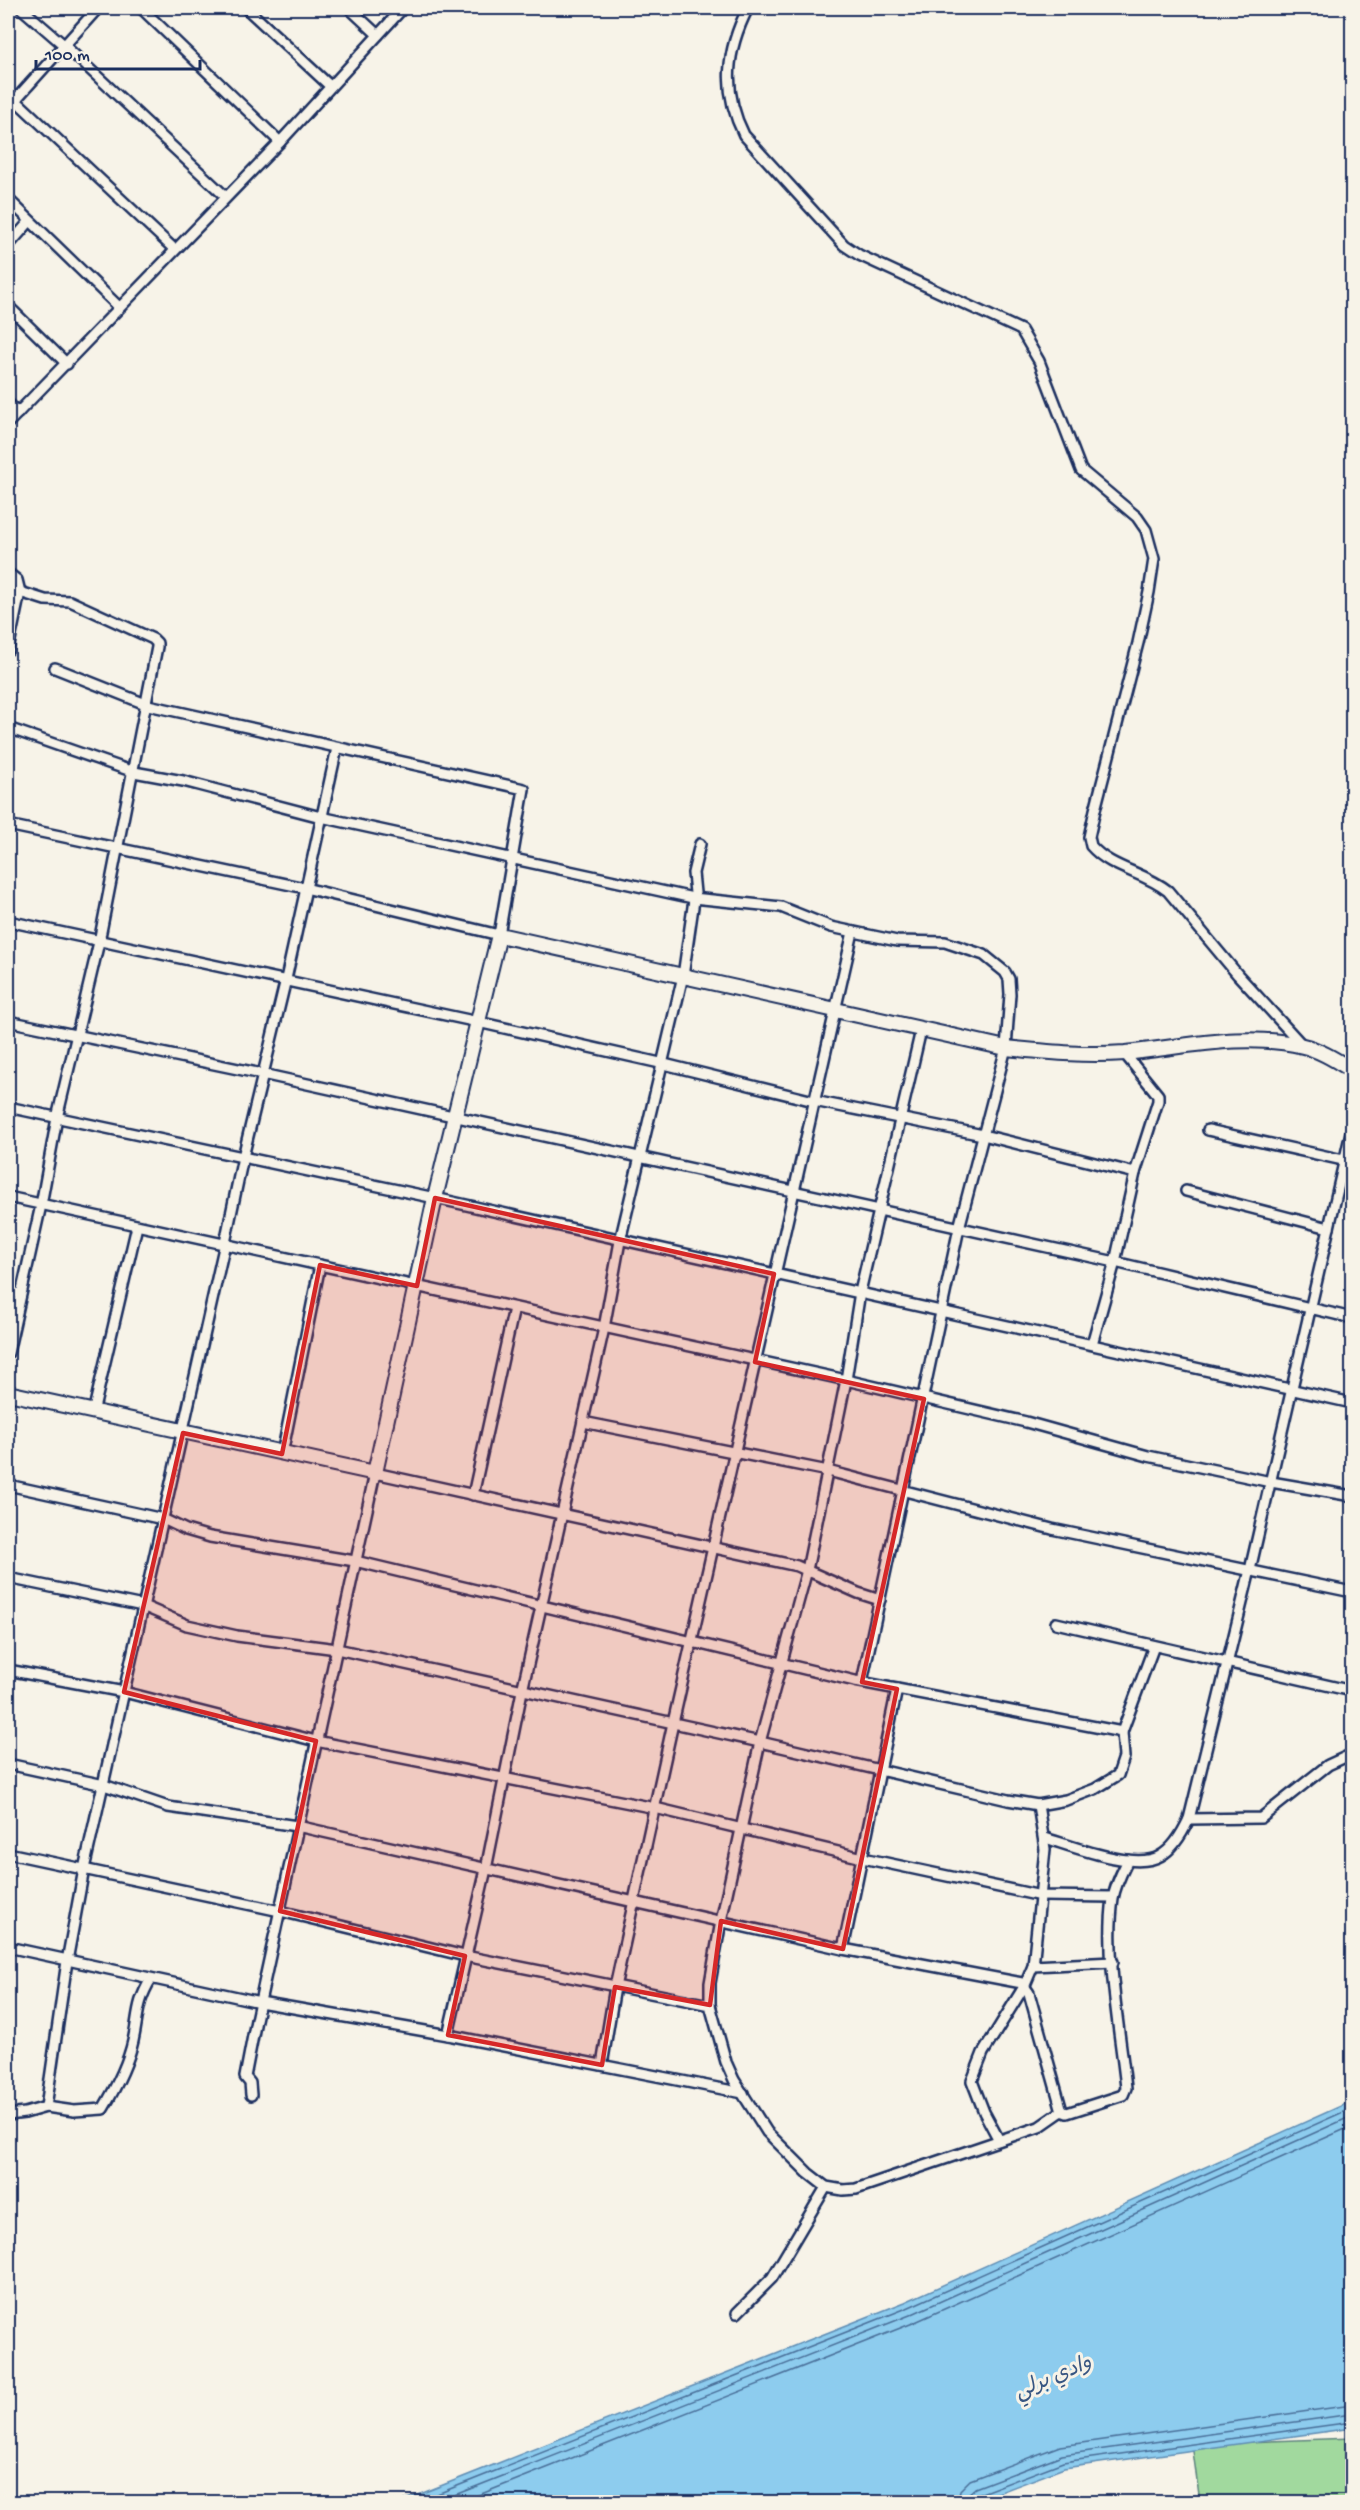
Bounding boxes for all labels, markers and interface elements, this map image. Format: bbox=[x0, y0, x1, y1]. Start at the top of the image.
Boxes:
scale bar bbox=[36, 33, 200, 71]
text: 100 m bbox=[44, 46, 90, 67]
water label: وادي برلي bbox=[1011, 2351, 1097, 2408]

